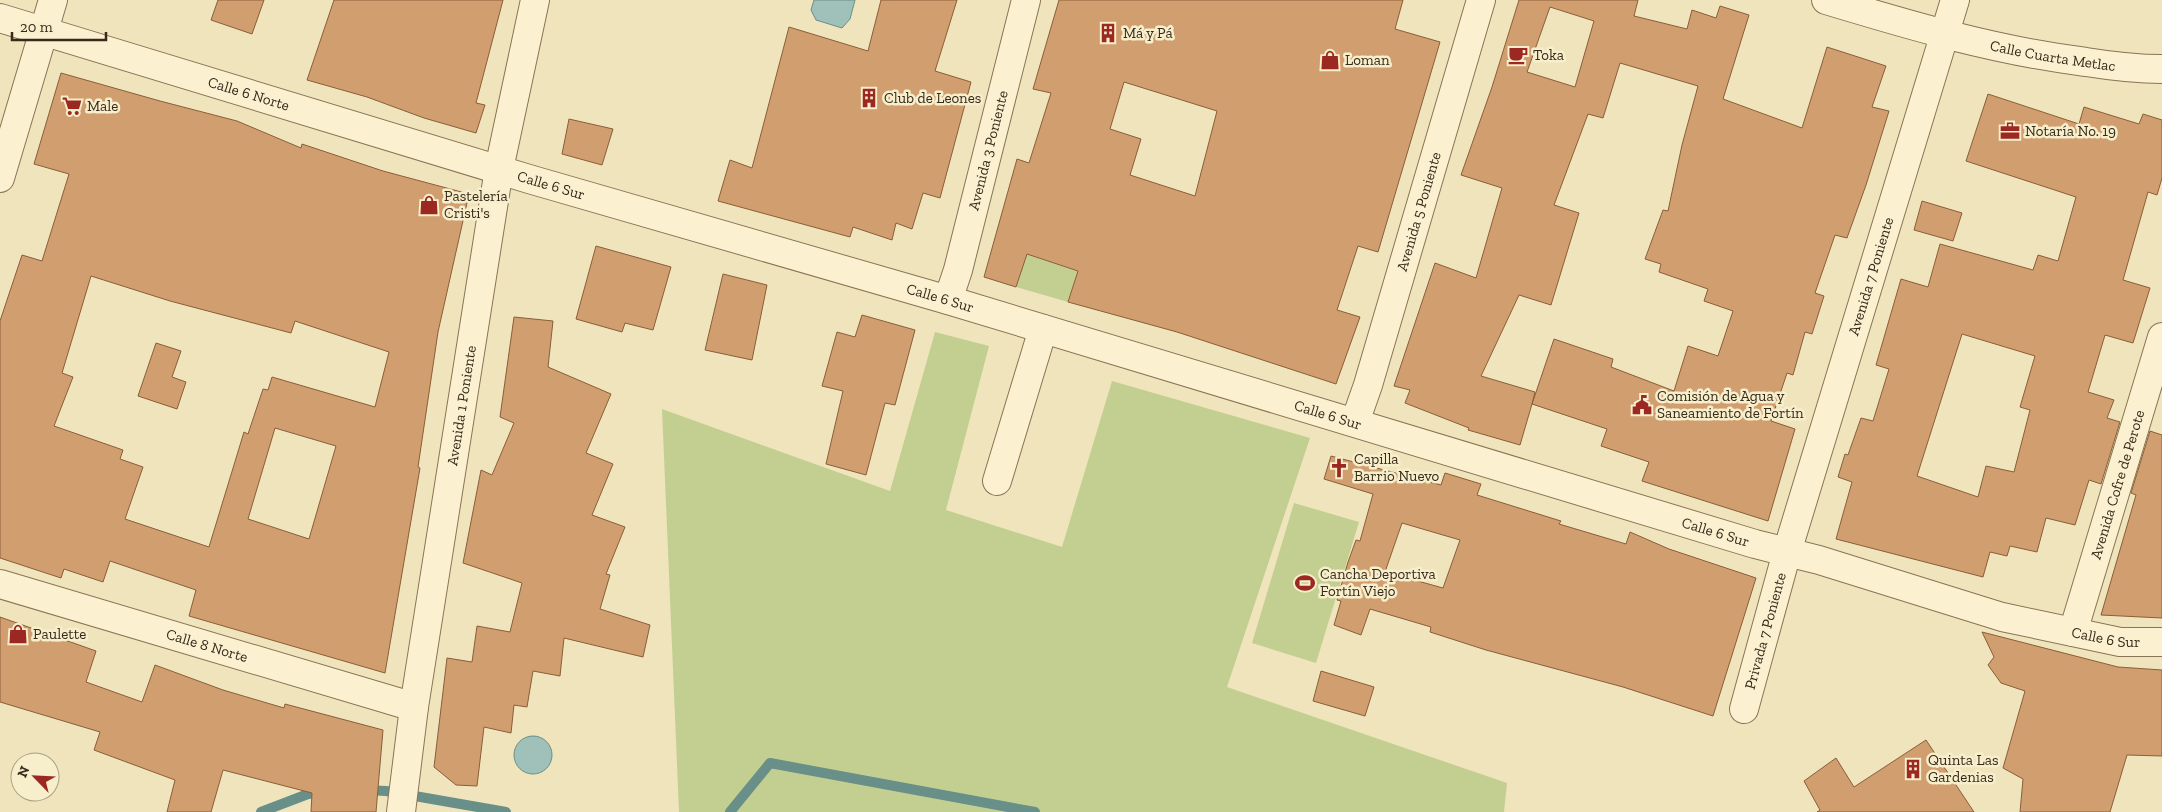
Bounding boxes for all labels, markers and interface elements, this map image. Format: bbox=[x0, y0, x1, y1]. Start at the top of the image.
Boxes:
scale bar bbox=[12, 10, 106, 42]
text: 20 m bbox=[20, 18, 53, 36]
building icon: Má y Pá bbox=[1097, 22, 1119, 44]
place label: Má y Pá bbox=[1123, 24, 1173, 42]
street label: Calle Cuarta Metlac bbox=[1988, 36, 2117, 75]
cafe icon: Toka bbox=[1507, 44, 1529, 66]
place label: Toka bbox=[1533, 46, 1564, 64]
shop icon: Loman bbox=[1319, 49, 1341, 71]
place label: Loman bbox=[1345, 51, 1390, 69]
street label: Calle 6 Norte bbox=[206, 73, 292, 115]
building icon: Club de Leones bbox=[858, 87, 880, 109]
street label: Avenida 3 Poniente bbox=[964, 88, 1012, 212]
place label: Club de Leones bbox=[884, 89, 981, 107]
supermarket icon: Male bbox=[61, 95, 83, 117]
place label: Male bbox=[87, 97, 118, 115]
office icon: Notaría No. 19 bbox=[1999, 120, 2021, 142]
place label: Notaría No. 19 bbox=[2025, 122, 2116, 140]
street label: Avenida 5 Poniente bbox=[1393, 150, 1445, 273]
street label: Calle 6 Sur bbox=[515, 167, 587, 204]
place label: Pastelería Cristi's bbox=[444, 187, 508, 222]
shop icon: Pastelería Cristi's bbox=[418, 194, 440, 216]
street label: Avenida 7 Poniente bbox=[1844, 215, 1897, 338]
street label: Calle 6 Sur bbox=[904, 279, 976, 316]
street label: Avenida 1 Poniente bbox=[443, 344, 480, 467]
place label: Comisión de Agua y Saneamiento de Fortín bbox=[1657, 387, 1804, 422]
public building icon: Comisión de Agua y Saneamiento de Fortín bbox=[1631, 394, 1653, 416]
street label: Calle 6 Sur bbox=[1292, 396, 1364, 434]
street label: Avenida Cofre de Perote bbox=[2086, 408, 2148, 561]
place label: Capilla Barrio Nuevo bbox=[1354, 450, 1440, 485]
church icon: Capilla Barrio Nuevo bbox=[1328, 457, 1350, 479]
street label: Calle 6 Sur bbox=[1680, 513, 1751, 551]
place label: Cancha Deportiva Fortín Viejo bbox=[1320, 565, 1436, 600]
street label: Privada 7 Poniente bbox=[1741, 570, 1790, 691]
sports icon: Cancha Deportiva Fortín Viejo bbox=[1294, 572, 1316, 594]
shop icon: Paulette bbox=[7, 623, 29, 645]
street label: Calle 6 Sur bbox=[2070, 623, 2140, 651]
place label: Paulette bbox=[33, 625, 86, 643]
street label: Calle 8 Norte bbox=[164, 625, 250, 666]
place label: Quinta Las Gardenias bbox=[1928, 751, 1998, 786]
north arrow bbox=[10, 752, 60, 802]
building icon: Quinta Las Gardenias bbox=[1902, 758, 1924, 780]
text: N bbox=[14, 763, 34, 780]

